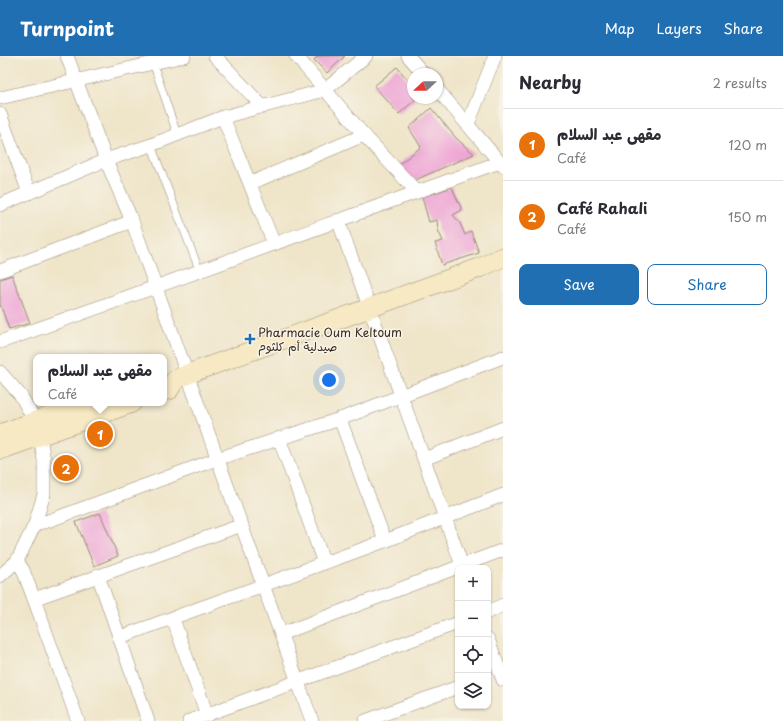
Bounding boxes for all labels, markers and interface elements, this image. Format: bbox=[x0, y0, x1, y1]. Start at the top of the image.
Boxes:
text: Turnpoint bbox=[20, 14, 114, 42]
text: Map bbox=[605, 18, 635, 39]
text: Layers bbox=[657, 18, 702, 39]
text: Share bbox=[724, 18, 763, 39]
north arrow bbox=[407, 68, 443, 104]
text: Nearby bbox=[519, 69, 581, 95]
text: 2 results bbox=[713, 73, 767, 92]
text: مقهى عبد السلام bbox=[557, 122, 661, 145]
text: 1 bbox=[529, 135, 535, 154]
text: 120 m bbox=[728, 135, 767, 154]
text: Café bbox=[557, 148, 586, 167]
text: Café Rahali bbox=[557, 196, 647, 219]
text: 2 bbox=[527, 207, 537, 226]
text: 150 m bbox=[728, 207, 767, 226]
text: Café bbox=[557, 219, 586, 238]
button: Save bbox=[519, 264, 639, 305]
button: Share bbox=[647, 264, 767, 305]
place label: Pharmacie Oum Keltoum صيدلية أم كلثوم bbox=[258, 323, 402, 356]
marker: Pharmacie Oum Keltoum صيدلية أم كلثوم bbox=[245, 334, 255, 344]
popup bbox=[33, 354, 167, 406]
text: مقهى عبد السلام bbox=[48, 358, 152, 381]
your location bbox=[319, 370, 339, 390]
text: Café bbox=[48, 384, 77, 403]
pin: 1 bbox=[87, 419, 113, 449]
pin: 2 bbox=[53, 453, 79, 483]
map controls bbox=[455, 565, 491, 709]
button: + bbox=[455, 565, 491, 601]
button: − bbox=[455, 601, 491, 637]
button: locate bbox=[455, 637, 491, 673]
button: layers bbox=[455, 673, 491, 709]

